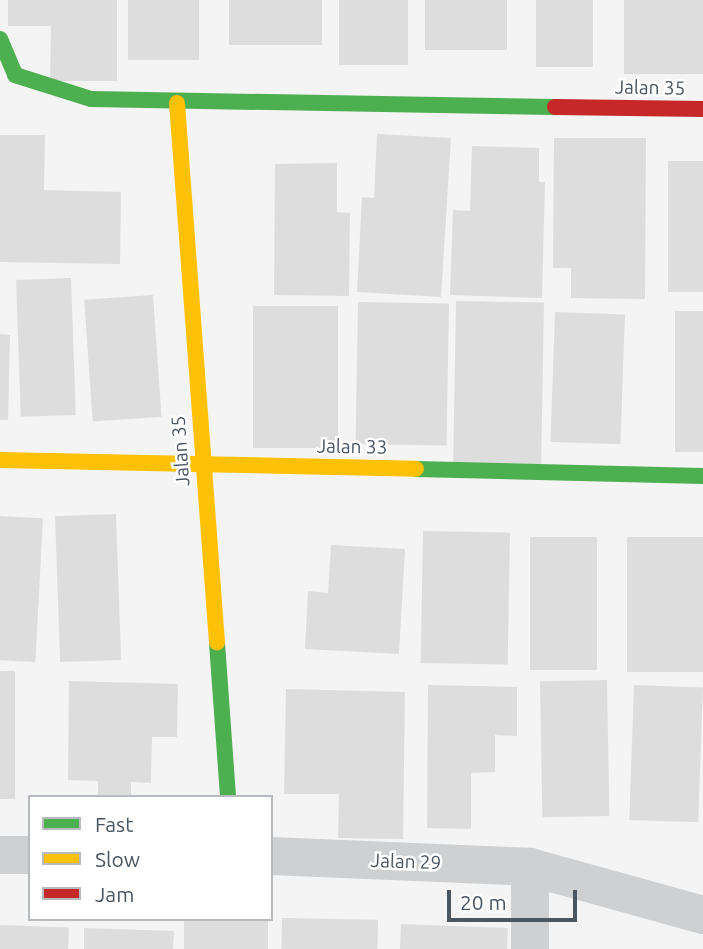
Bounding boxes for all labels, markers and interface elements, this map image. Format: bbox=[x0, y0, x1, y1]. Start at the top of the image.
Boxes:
street label: Jalan 35 bbox=[615, 76, 685, 100]
street label: Jalan 35 bbox=[167, 415, 195, 487]
street label: Jalan 33 bbox=[317, 435, 387, 459]
legend bbox=[28, 795, 273, 921]
text: Fast bbox=[95, 812, 133, 836]
text: Slow bbox=[95, 847, 140, 871]
street label: Jalan 29 bbox=[370, 849, 442, 875]
scale bar bbox=[451, 876, 580, 920]
text: Jam bbox=[95, 882, 134, 906]
text: 20 m bbox=[460, 890, 507, 914]

